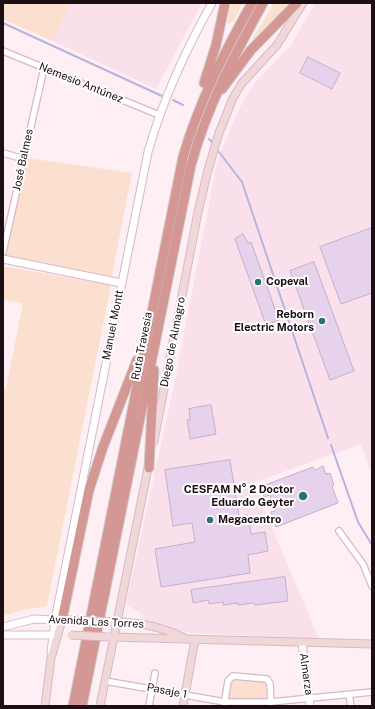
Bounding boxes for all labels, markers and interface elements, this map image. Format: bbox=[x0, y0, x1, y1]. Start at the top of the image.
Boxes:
street label: Nemesio Antúnez bbox=[37, 60, 125, 106]
street label: José Balmes bbox=[10, 128, 36, 192]
place label: Copeval bbox=[266, 275, 308, 289]
marker: Copeval bbox=[253, 277, 263, 287]
street label: Manuel Montt bbox=[100, 289, 126, 361]
street label: Diego de Almagro bbox=[158, 296, 188, 388]
place label: Reborn Electric Motors bbox=[234, 308, 314, 334]
street label: Ruta Travesía bbox=[129, 311, 155, 381]
marker: Reborn Electric Motors bbox=[317, 316, 327, 326]
place label: CESFAM N° 2 Doctor Eduardo Geyter bbox=[184, 483, 294, 509]
marker: CESFAM N° 2 Doctor Eduardo Geyter bbox=[297, 490, 309, 502]
place label: Megacentro bbox=[218, 513, 281, 527]
marker: Megacentro bbox=[205, 515, 215, 525]
street label: Avenida Las Torres bbox=[48, 613, 144, 631]
street label: Almarza bbox=[297, 652, 315, 696]
street label: Pasaje 1 bbox=[146, 681, 188, 701]

